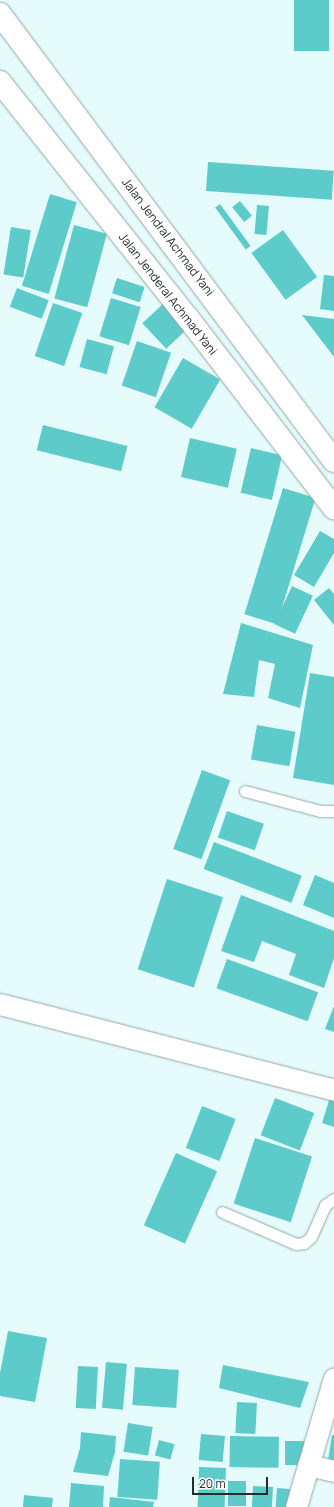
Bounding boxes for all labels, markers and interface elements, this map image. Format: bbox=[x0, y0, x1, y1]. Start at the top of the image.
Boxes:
street label: Jalan Jendral Achmad Yani bbox=[119, 175, 217, 299]
street label: Jalan Jenderal Achmad Yani bbox=[116, 230, 220, 358]
scale bar bbox=[194, 1469, 270, 1495]
text: 20 m bbox=[199, 1475, 226, 1492]

